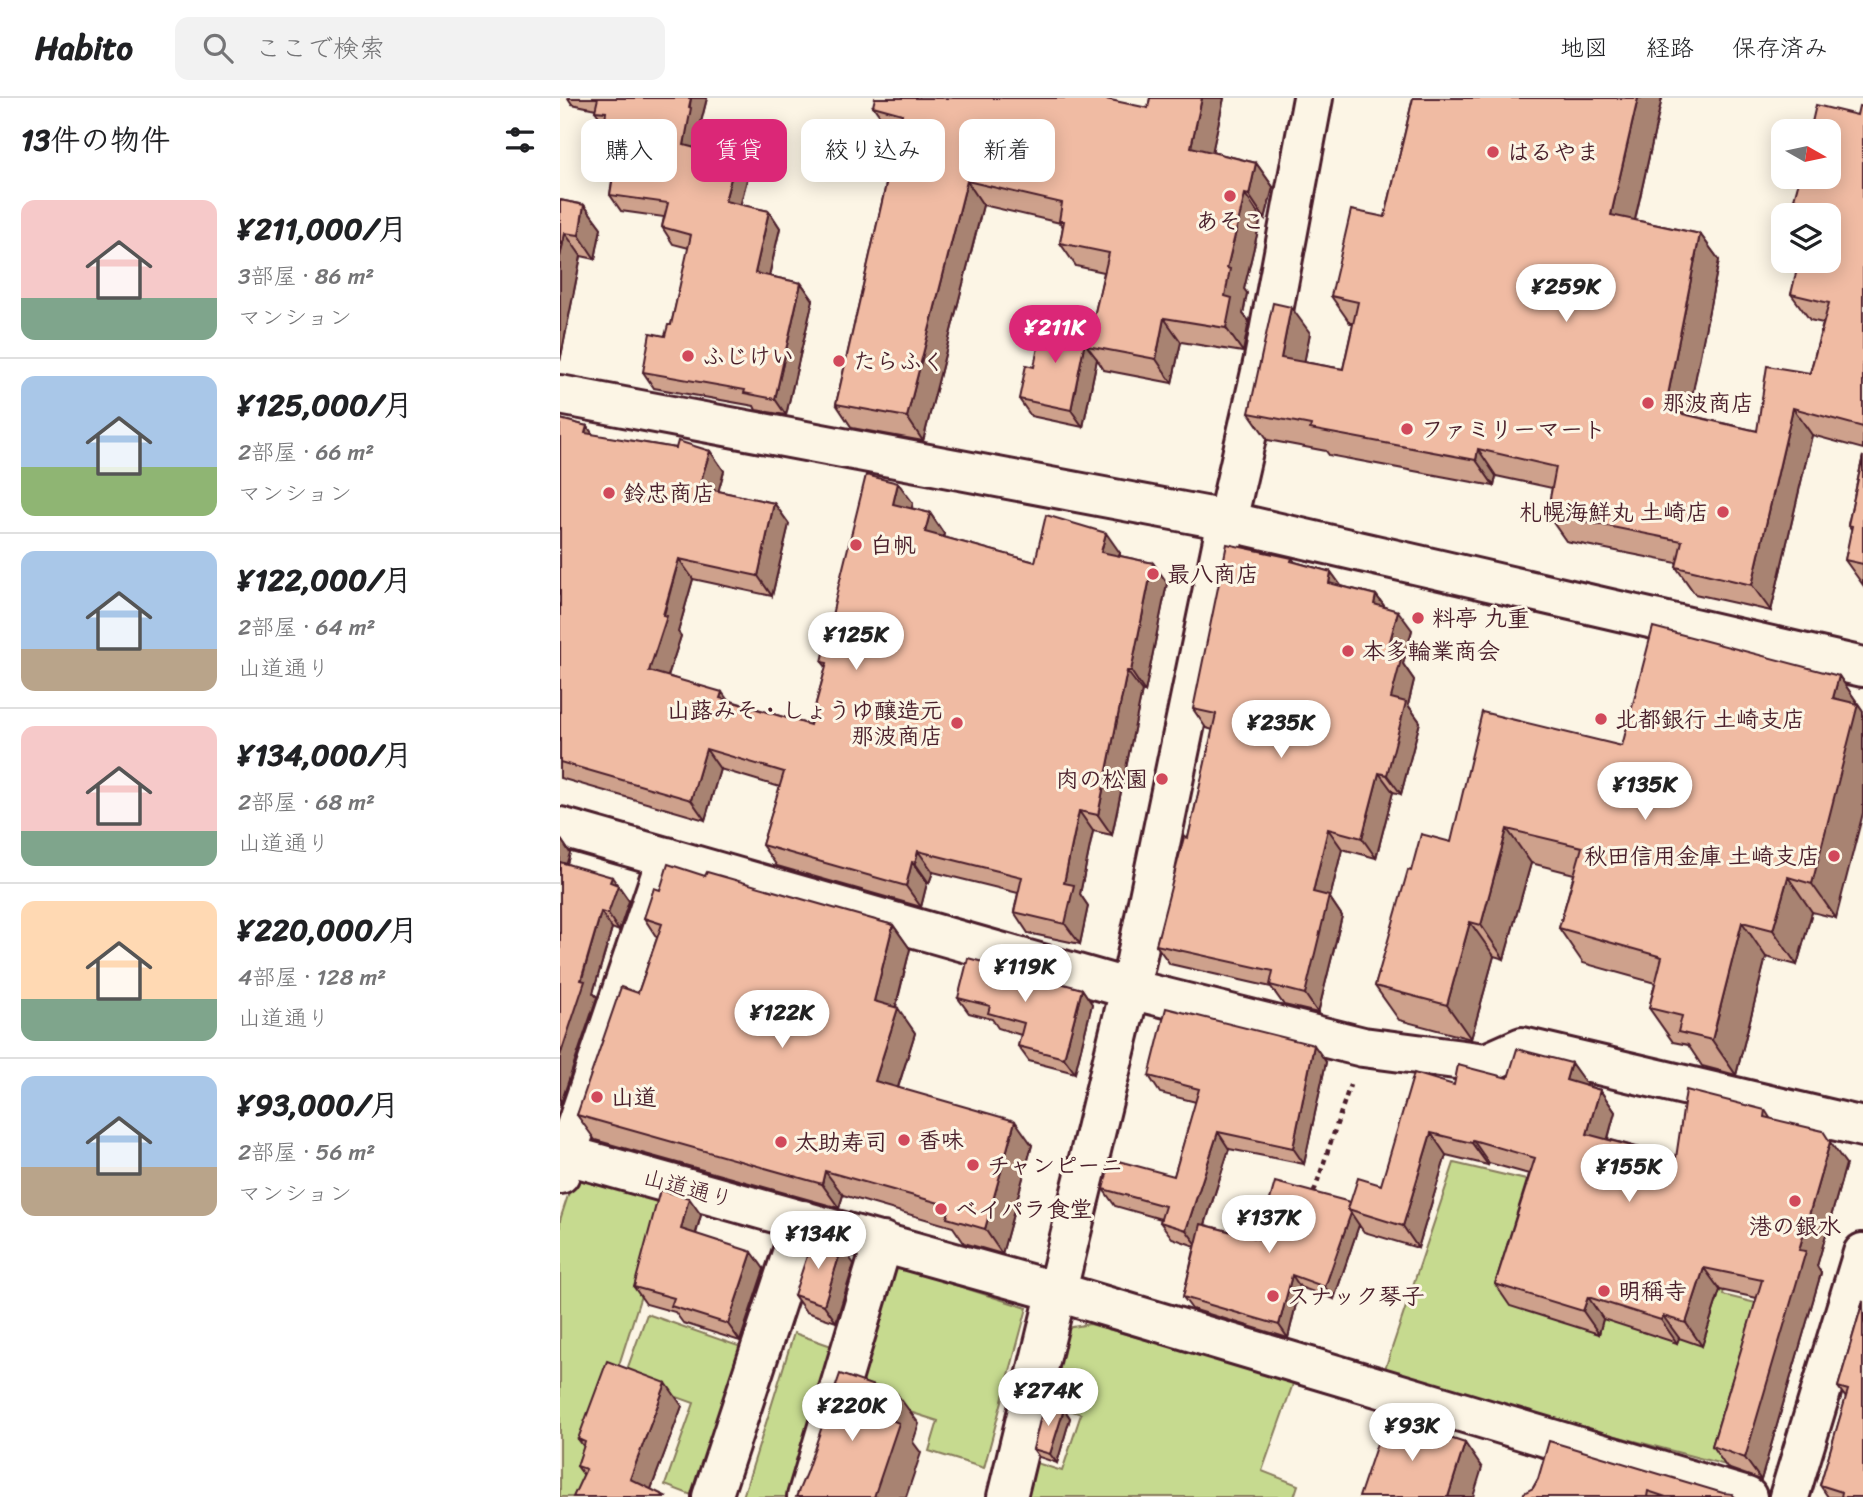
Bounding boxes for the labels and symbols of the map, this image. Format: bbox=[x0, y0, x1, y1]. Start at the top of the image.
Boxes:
north arrow bbox=[1771, 119, 1841, 189]
place label: はるやま bbox=[1507, 132, 1599, 173]
marker: はるやま bbox=[1485, 144, 1501, 160]
marker: あそこ bbox=[1222, 188, 1238, 204]
place label: あそこ bbox=[1196, 201, 1265, 242]
pin: ¥259K bbox=[1517, 264, 1615, 324]
pin: ¥211K bbox=[1006, 306, 1104, 365]
place label: ふじけい bbox=[702, 336, 794, 377]
place label: たらふく bbox=[853, 341, 945, 382]
marker: ふじけい bbox=[680, 348, 696, 364]
marker: たらふく bbox=[831, 353, 847, 369]
place label: 那波商店 bbox=[1662, 383, 1754, 424]
marker: 那波商店 bbox=[1640, 395, 1656, 411]
place label: ファミリーマート bbox=[1421, 409, 1606, 450]
marker: ファミリーマート bbox=[1399, 421, 1415, 437]
place label: 鈴忠商店 bbox=[623, 473, 715, 514]
marker: 鈴忠商店 bbox=[601, 485, 617, 501]
place label: 札幌海鮮丸 土崎店 bbox=[1519, 492, 1709, 533]
marker: 札幌海鮮丸 土崎店 bbox=[1715, 504, 1731, 520]
place label: 白帆 bbox=[870, 525, 916, 566]
marker: 白帆 bbox=[848, 537, 864, 553]
place label: 最八商店 bbox=[1167, 554, 1259, 595]
marker: 最八商店 bbox=[1145, 566, 1161, 582]
place label: 料亭 九重 bbox=[1432, 598, 1530, 639]
marker: 料亭 九重 bbox=[1410, 610, 1426, 626]
pin: ¥125K bbox=[807, 612, 905, 672]
place label: 本多輪業商会 bbox=[1362, 631, 1500, 672]
marker: 本多輪業商会 bbox=[1340, 643, 1356, 659]
place label: 山蕗みそ・しょうゆ醸造元 那波商店 bbox=[667, 690, 943, 757]
place label: 北都銀行 土崎支店 bbox=[1615, 699, 1805, 740]
pin: ¥235K bbox=[1232, 700, 1330, 760]
marker: 北都銀行 土崎支店 bbox=[1593, 711, 1609, 727]
marker: 山蕗みそ・しょうゆ醸造元 那波商店 bbox=[949, 715, 965, 731]
place label: 肉の松園 bbox=[1056, 759, 1148, 800]
pin: ¥135K bbox=[1596, 762, 1694, 822]
marker: 肉の松園 bbox=[1154, 771, 1170, 787]
place label: 秋田信用金庫 土崎支店 bbox=[1584, 836, 1820, 877]
marker: 秋田信用金庫 土崎支店 bbox=[1826, 848, 1842, 864]
pin: ¥119K bbox=[976, 944, 1074, 1004]
pin: ¥122K bbox=[733, 990, 831, 1050]
place label: 山道 bbox=[611, 1077, 657, 1118]
marker: 山道 bbox=[589, 1089, 605, 1105]
place label: 香味 bbox=[918, 1120, 964, 1161]
place label: 太助寿司 bbox=[795, 1122, 887, 1163]
marker: 香味 bbox=[896, 1132, 912, 1148]
marker: 太助寿司 bbox=[773, 1134, 789, 1150]
pin: ¥155K bbox=[1580, 1144, 1678, 1204]
place label: チャンピーニ bbox=[987, 1145, 1123, 1186]
street label: 山道通り bbox=[638, 1157, 738, 1220]
marker: チャンピーニ bbox=[965, 1157, 981, 1173]
place label: ベイパラ食堂 bbox=[955, 1189, 1093, 1230]
marker: 港の銀水 bbox=[1787, 1193, 1803, 1209]
pin: ¥137K bbox=[1220, 1196, 1318, 1255]
marker: ベイパラ食堂 bbox=[933, 1201, 949, 1217]
place label: 港の銀水 bbox=[1749, 1206, 1841, 1247]
pin: ¥134K bbox=[769, 1212, 867, 1271]
place label: 明稱寺 bbox=[1618, 1271, 1687, 1312]
place label: スナック琴子 bbox=[1287, 1276, 1425, 1317]
marker: 明稱寺 bbox=[1596, 1283, 1612, 1299]
marker: スナック琴子 bbox=[1265, 1288, 1281, 1304]
pin: ¥274K bbox=[999, 1368, 1097, 1428]
pin: ¥220K bbox=[803, 1384, 901, 1443]
pin: ¥93K bbox=[1371, 1404, 1453, 1463]

